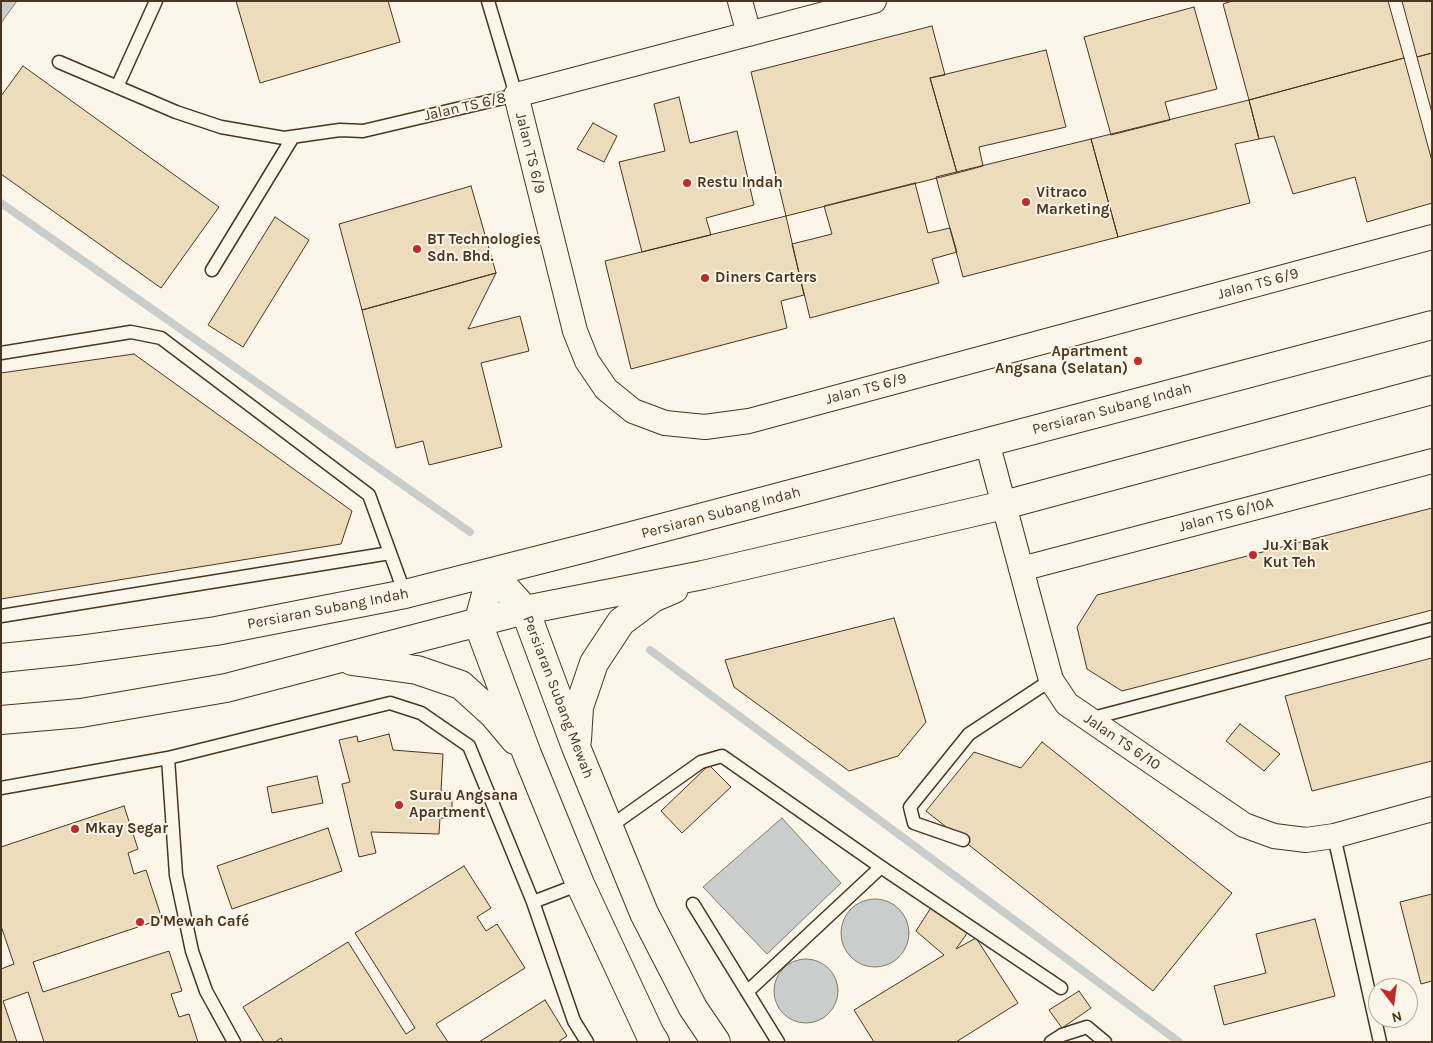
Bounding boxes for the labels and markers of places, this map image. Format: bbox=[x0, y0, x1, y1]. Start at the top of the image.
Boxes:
place label: Restu Indah bbox=[697, 174, 783, 192]
marker: Restu Indah bbox=[681, 177, 693, 189]
place label: Vitraco Marketing bbox=[1036, 184, 1110, 219]
marker: Vitraco Marketing bbox=[1020, 196, 1032, 208]
place label: BT Technologies Sdn. Bhd. bbox=[427, 231, 541, 266]
marker: BT Technologies Sdn. Bhd. bbox=[411, 243, 423, 255]
place label: Diners Carters bbox=[715, 269, 817, 287]
marker: Diners Carters bbox=[699, 272, 711, 284]
place label: Apartment Angsana (Selatan) bbox=[995, 343, 1128, 378]
marker: Apartment Angsana (Selatan) bbox=[1132, 355, 1144, 367]
place label: Ju Xi Bak Kut Teh bbox=[1263, 537, 1329, 572]
marker: Ju Xi Bak Kut Teh bbox=[1247, 549, 1259, 561]
place label: Surau Angsana Apartment bbox=[409, 787, 518, 822]
marker: Surau Angsana Apartment bbox=[393, 799, 405, 811]
place label: Mkay Segar bbox=[85, 820, 168, 838]
marker: Mkay Segar bbox=[69, 823, 81, 835]
place label: D'Mewah Café bbox=[150, 913, 249, 931]
marker: D'Mewah Café bbox=[134, 916, 146, 928]

